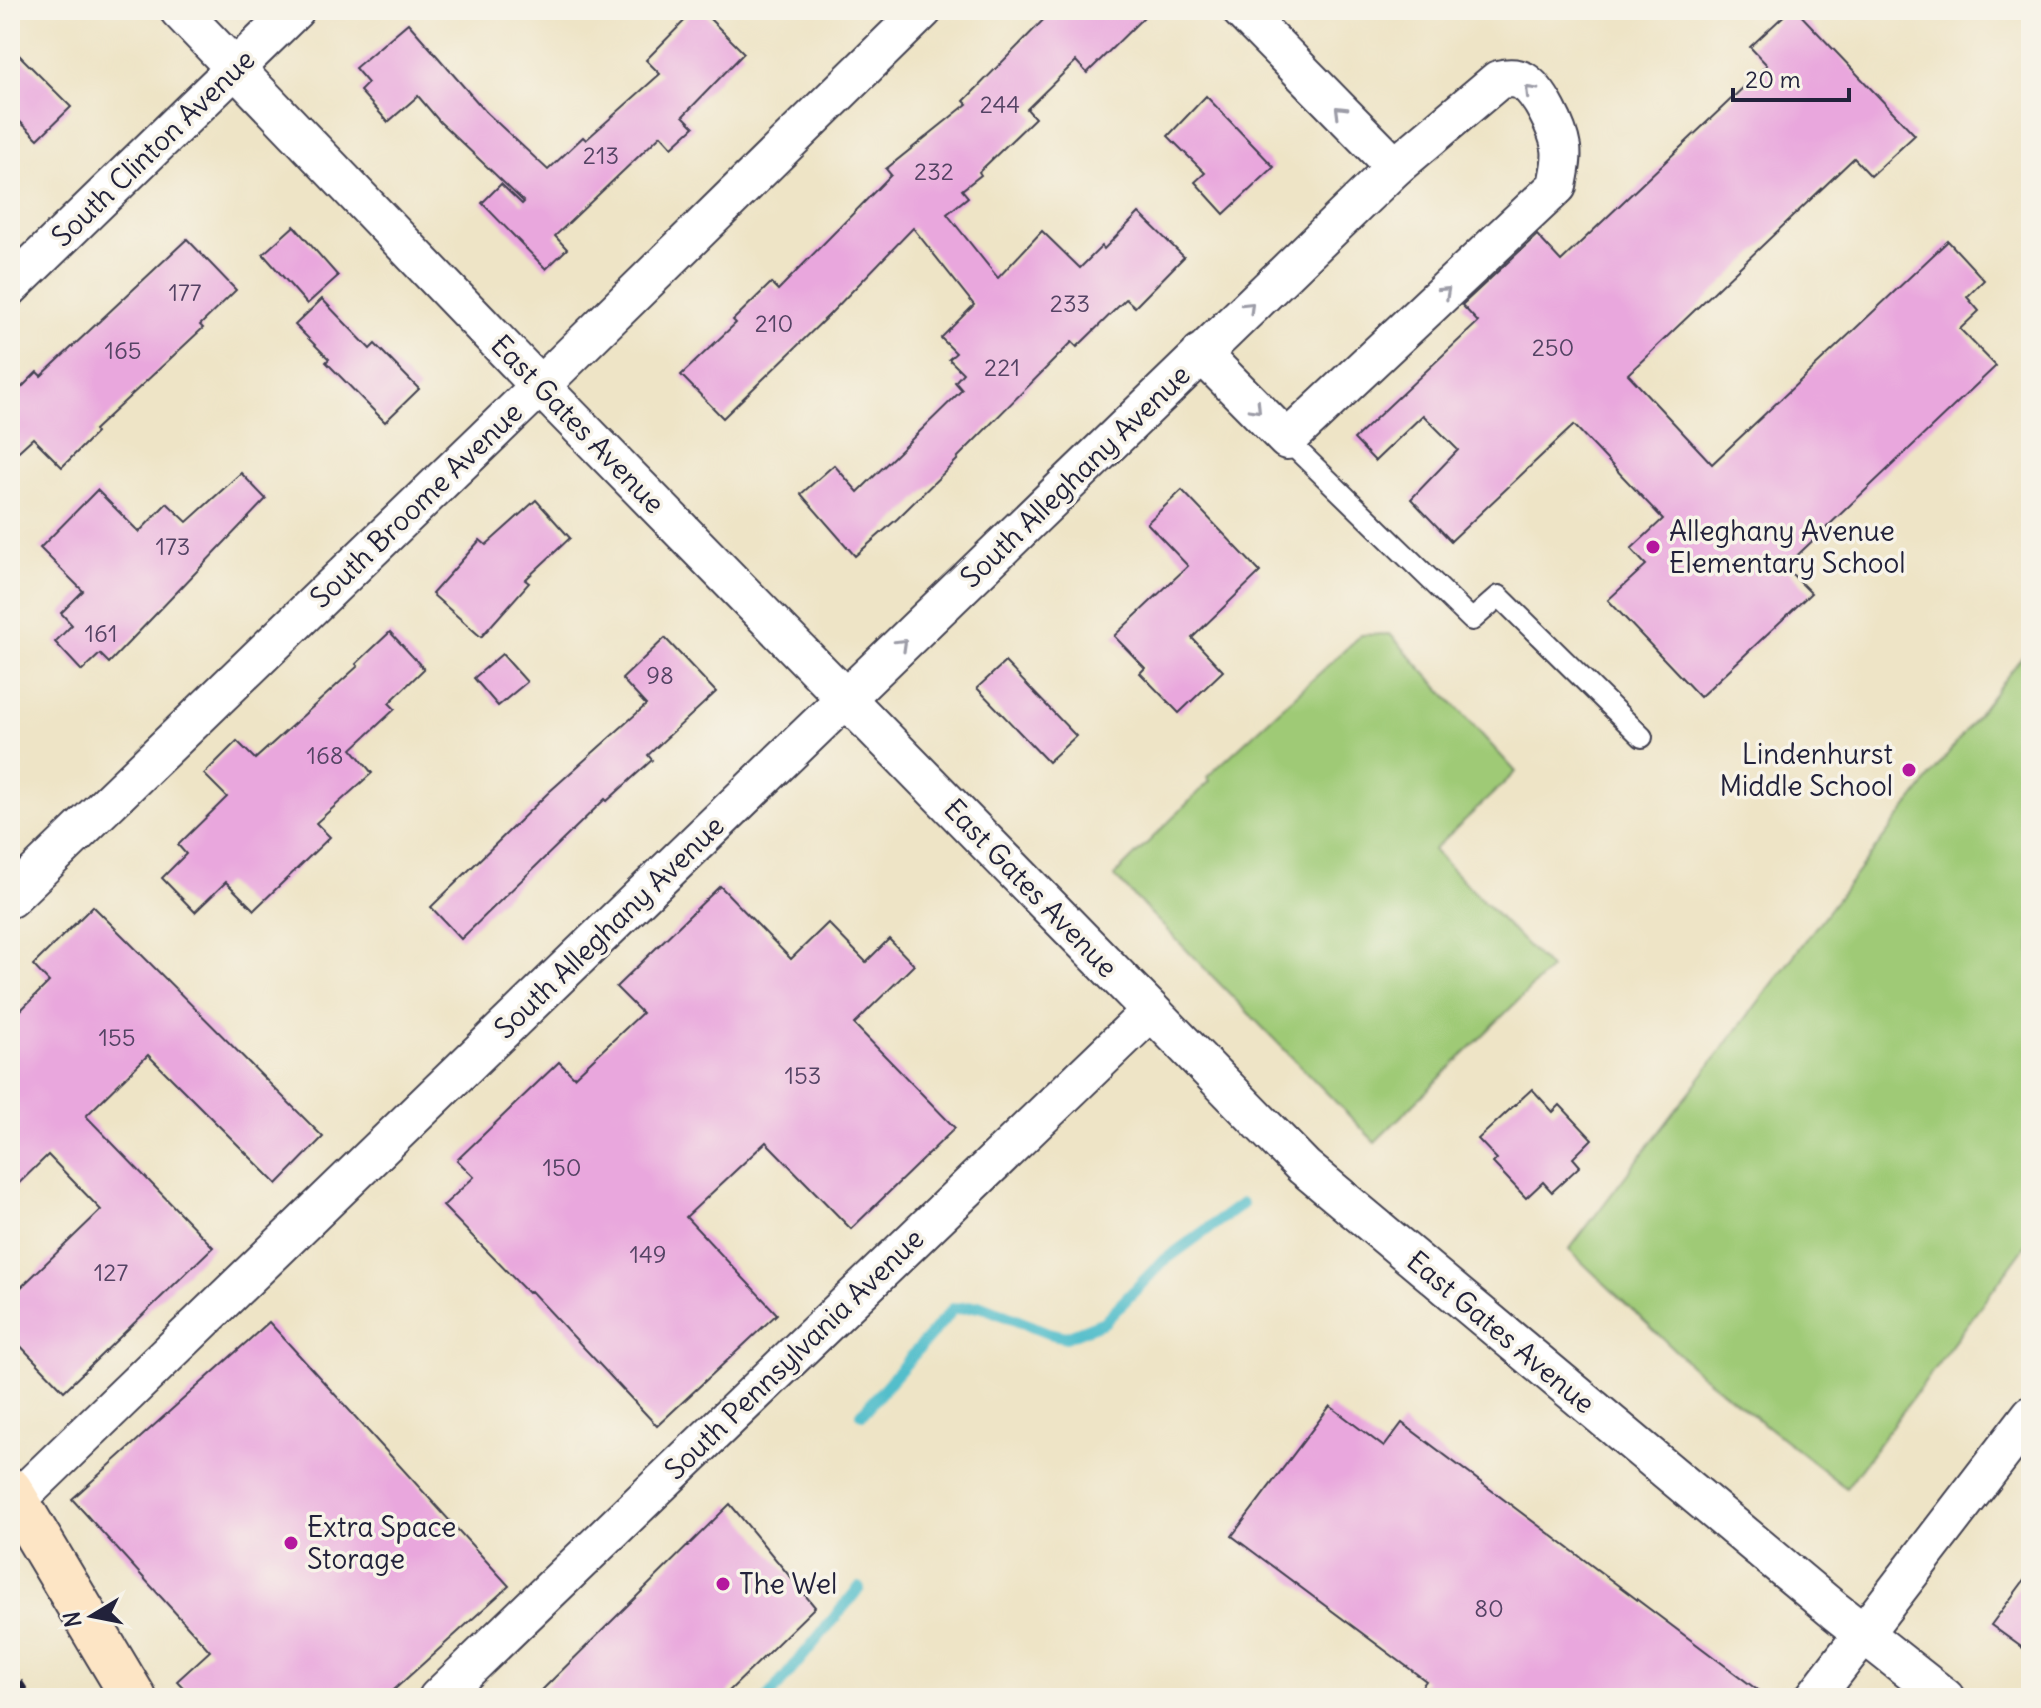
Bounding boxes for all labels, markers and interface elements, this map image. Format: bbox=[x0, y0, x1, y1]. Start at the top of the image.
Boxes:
street label: South Clinton Avenue bbox=[44, 42, 262, 254]
scale bar bbox=[1733, 52, 1849, 102]
text: 20 m bbox=[1745, 64, 1801, 94]
one-way arrow bbox=[1525, 85, 1540, 100]
house number: 244 bbox=[980, 89, 1020, 119]
one-way arrow bbox=[1335, 106, 1349, 120]
house number: 213 bbox=[583, 140, 619, 170]
house number: 232 bbox=[914, 156, 954, 186]
house number: 177 bbox=[168, 277, 202, 307]
one-way arrow bbox=[1436, 286, 1450, 301]
house number: 233 bbox=[1050, 288, 1090, 318]
one-way arrow bbox=[1240, 302, 1254, 316]
house number: 210 bbox=[755, 308, 793, 338]
street label: East Gates Avenue bbox=[484, 327, 672, 521]
house number: 250 bbox=[1532, 332, 1574, 362]
house number: 165 bbox=[104, 335, 142, 365]
house number: 221 bbox=[984, 352, 1020, 382]
street label: South Alleghany Avenue bbox=[953, 357, 1197, 595]
street label: South Broome Avenue bbox=[302, 394, 530, 616]
one-way arrow bbox=[1247, 399, 1262, 413]
place label: Alleghany Avenue Elementary School bbox=[1669, 513, 1906, 581]
house number: 173 bbox=[156, 531, 190, 561]
marker: Alleghany Avenue Elementary School bbox=[1644, 538, 1662, 556]
house number: 161 bbox=[85, 618, 117, 648]
one-way arrow bbox=[893, 639, 907, 653]
house number: 98 bbox=[646, 660, 674, 690]
place label: Lindenhurst Middle School bbox=[1719, 736, 1893, 804]
house number: 168 bbox=[306, 740, 344, 770]
marker: Lindenhurst Middle School bbox=[1900, 761, 1918, 779]
street label: East Gates Avenue bbox=[937, 791, 1125, 985]
street label: South Alleghany Avenue bbox=[487, 808, 731, 1046]
house number: 155 bbox=[98, 1022, 136, 1052]
house number: 153 bbox=[785, 1060, 821, 1090]
house number: 150 bbox=[542, 1152, 582, 1182]
street label: South Pennsylvania Avenue bbox=[657, 1221, 931, 1487]
house number: 149 bbox=[629, 1239, 667, 1269]
street label: East Gates Avenue bbox=[1400, 1243, 1602, 1421]
house number: 127 bbox=[94, 1257, 128, 1287]
place label: Extra Space Storage bbox=[307, 1509, 456, 1577]
marker: Extra Space Storage bbox=[282, 1534, 300, 1552]
place label: The Wel bbox=[739, 1566, 837, 1602]
marker: The Wel bbox=[714, 1575, 732, 1593]
north arrow bbox=[52, 1576, 132, 1656]
house number: 80 bbox=[1474, 1593, 1504, 1623]
text: N bbox=[57, 1610, 87, 1629]

